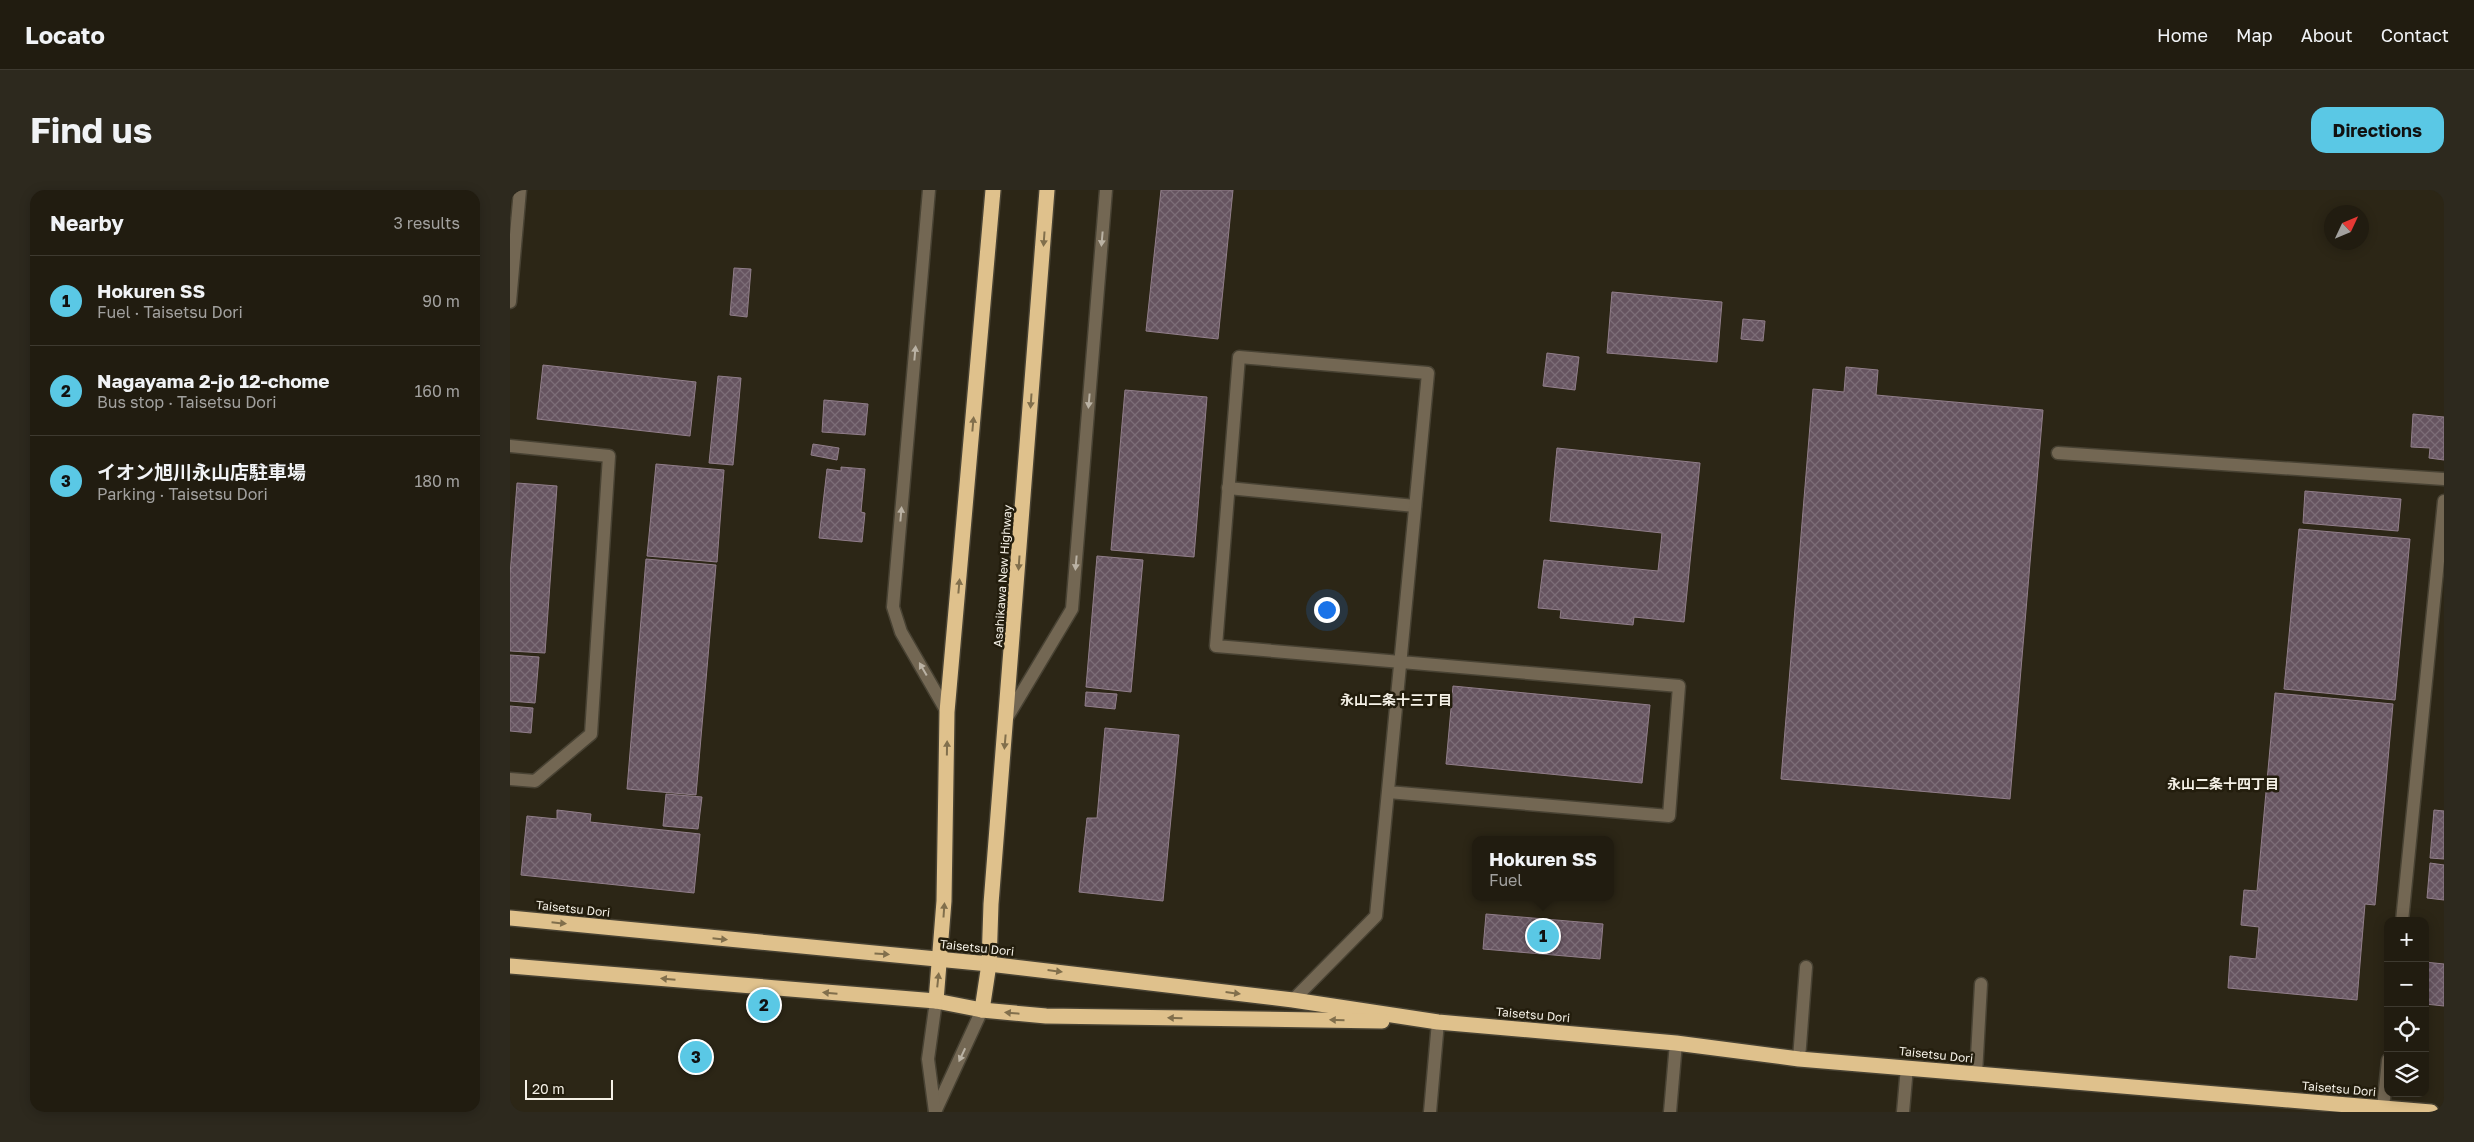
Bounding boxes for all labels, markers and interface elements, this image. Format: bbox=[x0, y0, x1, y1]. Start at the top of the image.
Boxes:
text: Locato bbox=[25, 20, 105, 49]
text: Home bbox=[2157, 24, 2208, 46]
text: Map bbox=[2236, 24, 2273, 46]
text: About bbox=[2301, 24, 2353, 46]
text: Contact bbox=[2381, 24, 2449, 46]
button: Directions bbox=[2311, 107, 2444, 153]
text: Find us bbox=[30, 109, 152, 151]
north arrow bbox=[2324, 205, 2369, 250]
text: Nearby bbox=[50, 210, 124, 236]
text: 3 results bbox=[393, 213, 460, 233]
one-way arrow bbox=[1039, 231, 1047, 247]
one-way arrow bbox=[1098, 231, 1106, 247]
text: Hokuren SS bbox=[97, 279, 205, 302]
text: 1 bbox=[62, 291, 70, 311]
text: 90 m bbox=[422, 291, 460, 311]
text: Fuel · Taisetsu Dori bbox=[97, 302, 243, 322]
one-way arrow bbox=[911, 344, 919, 360]
text: Nagayama 2-jo 12-chome bbox=[97, 369, 329, 392]
text: 2 bbox=[61, 381, 71, 401]
text: 160 m bbox=[414, 381, 460, 401]
text: Bus stop · Taisetsu Dori bbox=[97, 392, 276, 412]
one-way arrow bbox=[1027, 393, 1035, 409]
one-way arrow bbox=[1085, 393, 1093, 409]
one-way arrow bbox=[969, 415, 977, 431]
text: イオン旭川永山店駐車場 bbox=[97, 460, 306, 483]
text: 3 bbox=[61, 471, 71, 491]
text: 180 m bbox=[414, 471, 460, 491]
text: Parking · Taisetsu Dori bbox=[97, 484, 268, 504]
street label: Asahikawa New Highway bbox=[990, 504, 1015, 648]
one-way arrow bbox=[897, 506, 905, 522]
one-way arrow bbox=[1015, 555, 1023, 571]
one-way arrow bbox=[1072, 555, 1080, 571]
one-way arrow bbox=[955, 577, 963, 593]
your location bbox=[1314, 597, 1340, 623]
one-way arrow bbox=[919, 662, 927, 677]
district label: 永山二条十三丁目 bbox=[1340, 691, 1452, 708]
one-way arrow bbox=[1001, 734, 1009, 750]
one-way arrow bbox=[943, 739, 951, 755]
district label: 永山二条十四丁目 bbox=[2167, 775, 2279, 792]
popup bbox=[1472, 836, 1614, 901]
text: Hokuren SS bbox=[1489, 847, 1597, 870]
text: Fuel bbox=[1489, 870, 1523, 890]
street label: Taisetsu Dori bbox=[535, 897, 611, 920]
one-way arrow bbox=[940, 902, 948, 918]
pin: 1 bbox=[1527, 917, 1559, 955]
map controls bbox=[2384, 917, 2429, 1097]
button: + bbox=[2384, 917, 2429, 962]
one-way arrow bbox=[551, 919, 567, 927]
one-way arrow bbox=[713, 935, 729, 943]
street label: Taisetsu Dori bbox=[939, 936, 1015, 959]
one-way arrow bbox=[874, 951, 890, 959]
button: − bbox=[2384, 962, 2429, 1007]
one-way arrow bbox=[1047, 967, 1063, 975]
one-way arrow bbox=[934, 972, 942, 988]
one-way arrow bbox=[659, 975, 675, 983]
pin: 2 bbox=[748, 986, 780, 1024]
one-way arrow bbox=[821, 988, 837, 996]
one-way arrow bbox=[1226, 989, 1242, 997]
street label: Taisetsu Dori bbox=[1495, 1004, 1571, 1025]
button: locate bbox=[2384, 1007, 2429, 1052]
one-way arrow bbox=[1004, 1009, 1020, 1017]
one-way arrow bbox=[1166, 1014, 1182, 1022]
one-way arrow bbox=[1329, 1016, 1345, 1024]
pin: 3 bbox=[680, 1038, 712, 1076]
street label: Taisetsu Dori bbox=[1898, 1043, 1974, 1066]
one-way arrow bbox=[957, 1048, 965, 1062]
button: layers bbox=[2384, 1052, 2429, 1097]
scale bar bbox=[525, 1077, 612, 1100]
street label: Taisetsu Dori bbox=[2301, 1078, 2377, 1099]
text: 20 m bbox=[532, 1080, 565, 1097]

